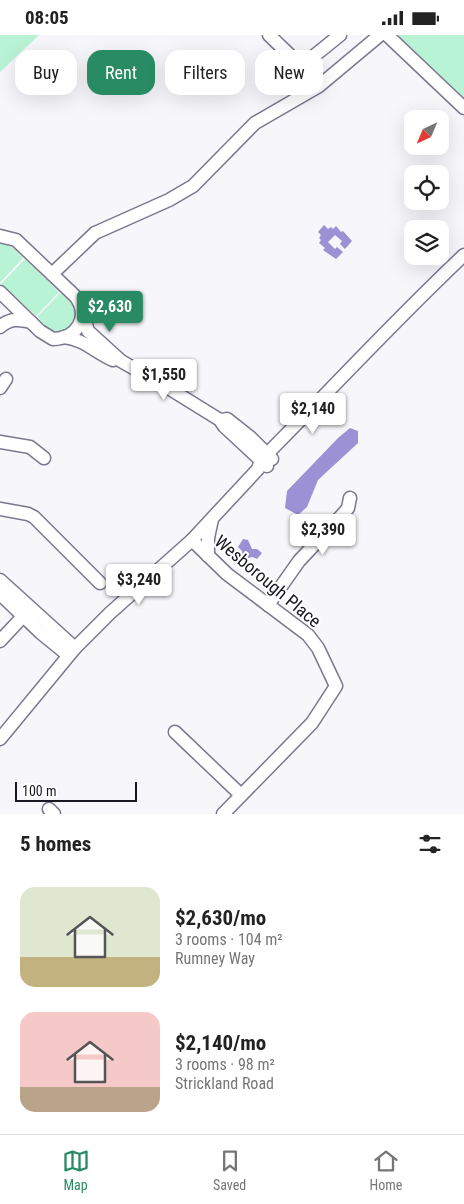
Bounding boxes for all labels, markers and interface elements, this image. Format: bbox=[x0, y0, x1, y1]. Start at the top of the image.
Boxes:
text: 08:05 bbox=[25, 6, 69, 29]
chip: Buy bbox=[15, 50, 77, 95]
chip: Rent bbox=[87, 50, 155, 95]
chip: Filters bbox=[165, 50, 245, 95]
chip: New bbox=[255, 50, 323, 95]
north arrow bbox=[404, 110, 449, 155]
map controls bbox=[404, 110, 449, 265]
button: locate bbox=[404, 165, 449, 210]
button: layers bbox=[404, 220, 449, 265]
pin: $2,630 bbox=[69, 291, 151, 333]
text: $2,630 bbox=[88, 297, 132, 316]
pin: $1,550 bbox=[123, 359, 205, 401]
text: $1,550 bbox=[142, 365, 186, 384]
pin: $2,140 bbox=[272, 393, 354, 435]
text: $2,140 bbox=[291, 399, 335, 418]
pin: $2,390 bbox=[282, 513, 364, 556]
text: $2,390 bbox=[301, 520, 345, 539]
street label: Wesborough Place bbox=[211, 530, 325, 632]
pin: $3,240 bbox=[98, 563, 180, 606]
text: $3,240 bbox=[117, 570, 161, 589]
scale bar bbox=[15, 779, 138, 802]
text: 100 m bbox=[22, 783, 57, 799]
icon: filters bbox=[416, 830, 444, 858]
text: 5 homes bbox=[20, 832, 91, 856]
text: $2,630/mo bbox=[175, 906, 266, 930]
icon: home bbox=[60, 907, 120, 967]
text: 3 rooms · 104 m² bbox=[175, 930, 283, 949]
text: Rumney Way bbox=[175, 949, 255, 968]
text: $2,140/mo bbox=[175, 1031, 266, 1055]
icon: home bbox=[60, 1032, 120, 1092]
text: 3 rooms · 98 m² bbox=[175, 1055, 275, 1074]
text: Strickland Road bbox=[175, 1074, 274, 1093]
tab: Map bbox=[62, 1147, 90, 1193]
tab: Saved bbox=[213, 1147, 246, 1193]
tab: Home bbox=[370, 1147, 402, 1193]

